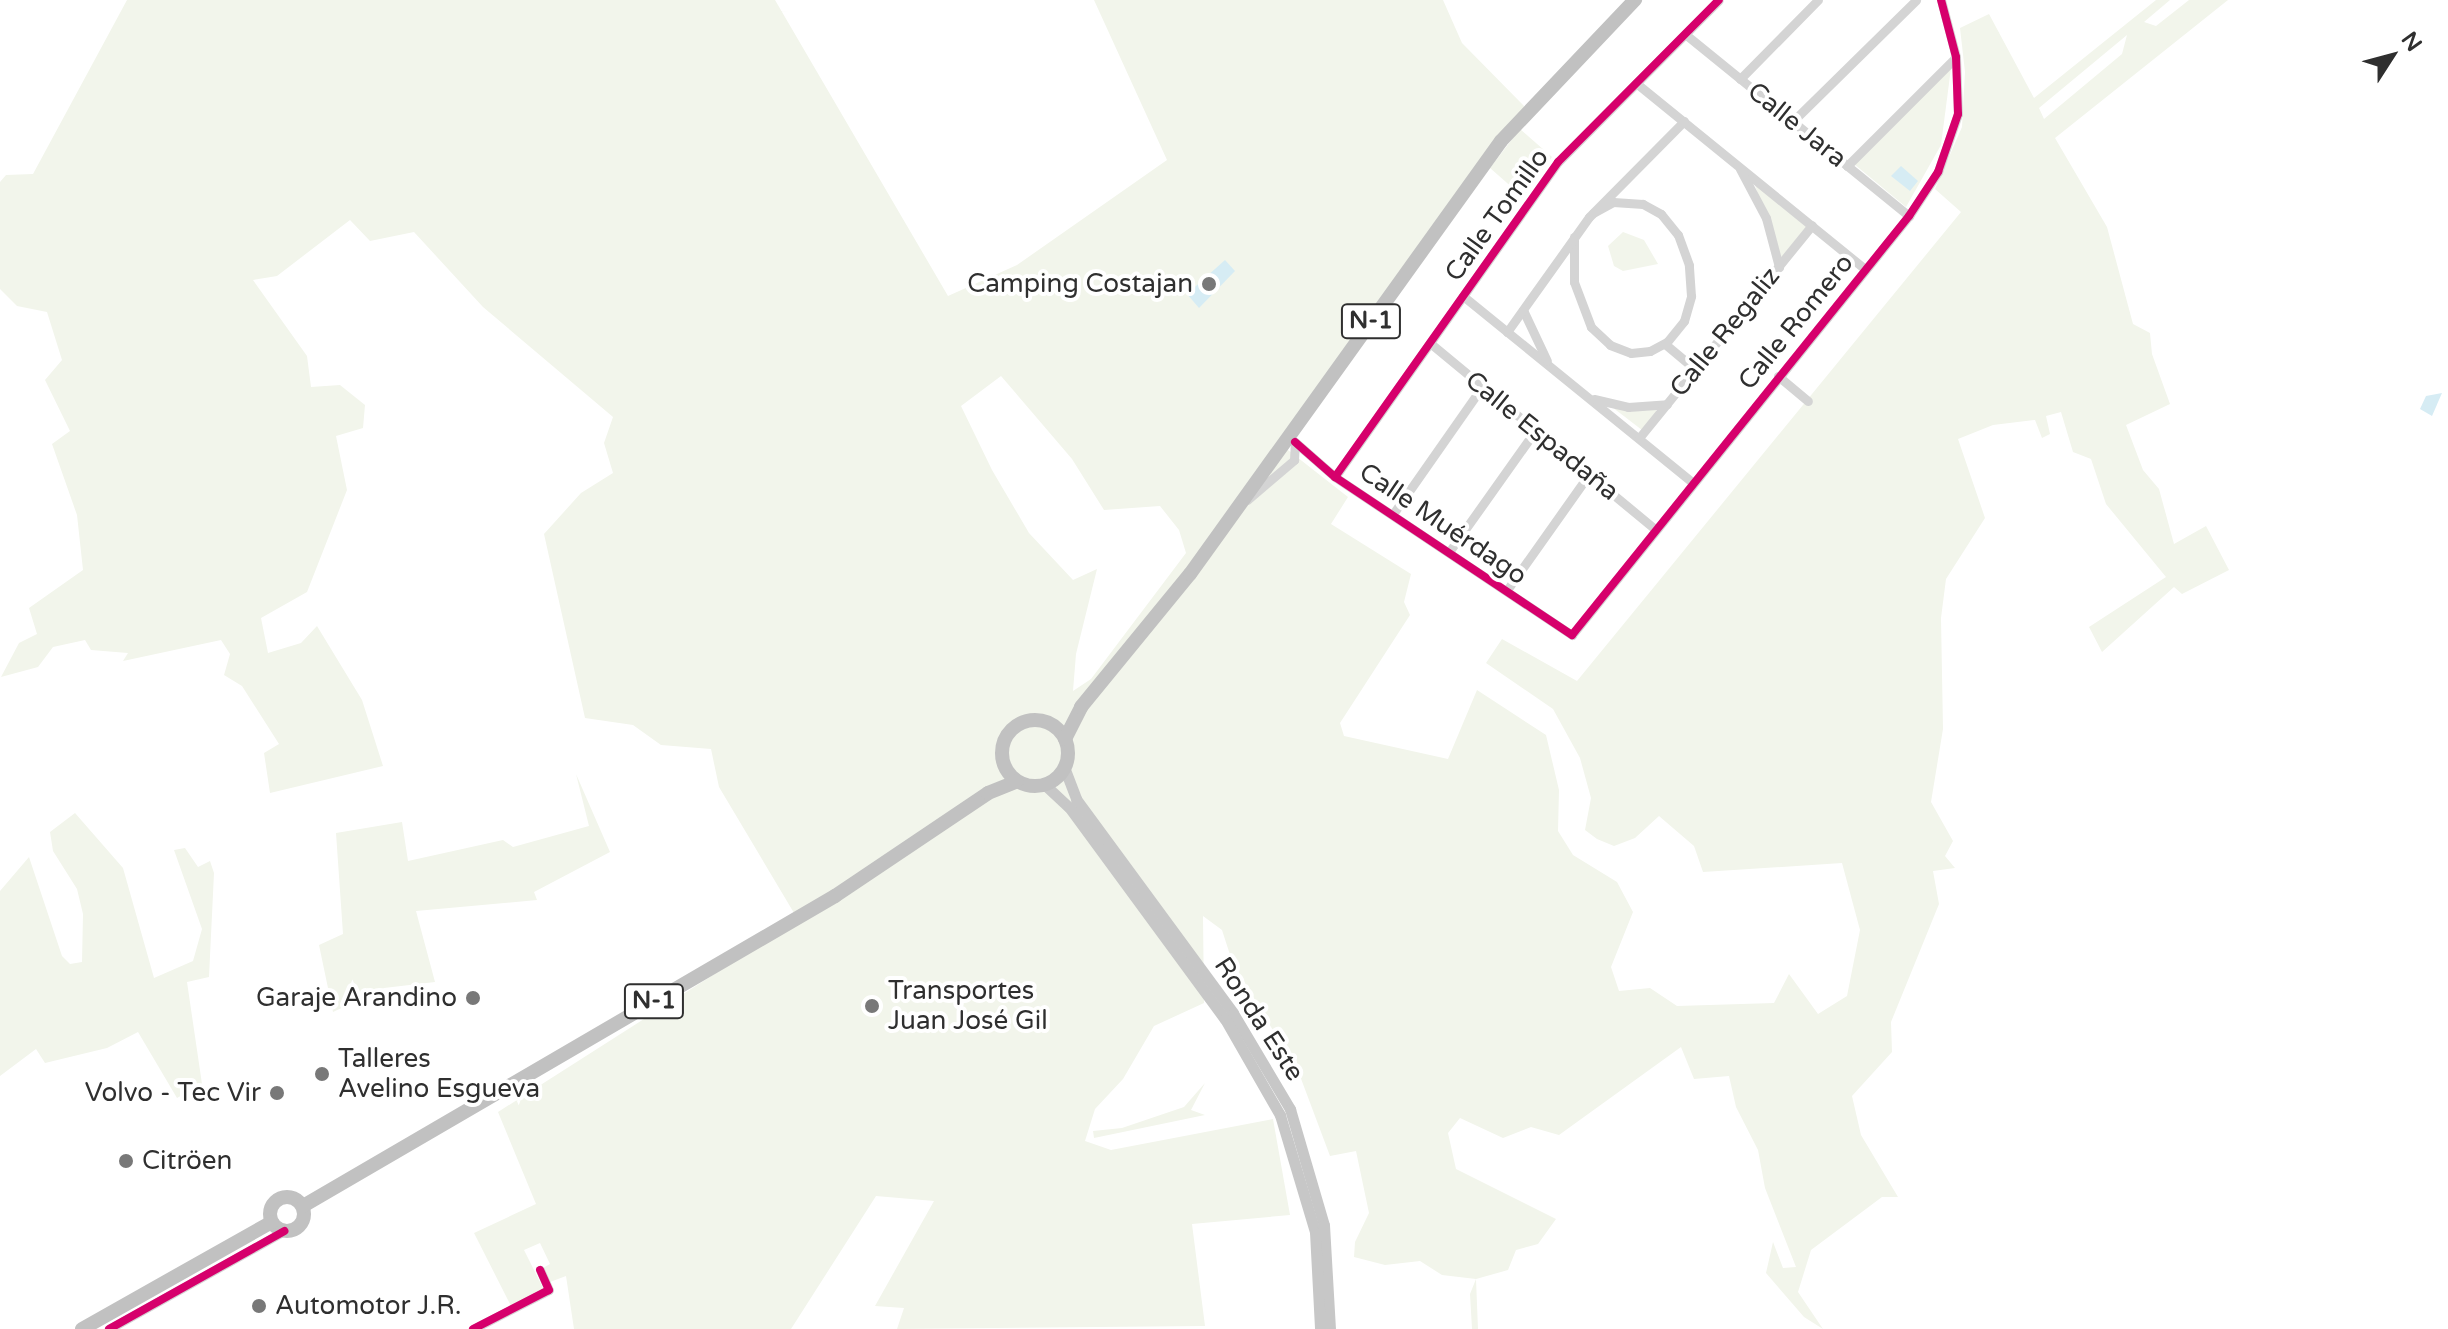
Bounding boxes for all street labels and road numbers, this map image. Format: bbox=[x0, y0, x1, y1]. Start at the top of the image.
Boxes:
street label: Calle Jara bbox=[1741, 76, 1853, 174]
street label: Calle Tomillo bbox=[1438, 143, 1556, 287]
street label: Calle Romero bbox=[1732, 248, 1860, 396]
street label: Calle Regaliz bbox=[1663, 261, 1787, 403]
road number: N-1 bbox=[1339, 301, 1403, 341]
street label: Calle Espadaña bbox=[1459, 365, 1625, 507]
street label: Calle Muérdago bbox=[1353, 456, 1533, 592]
street label: Ronda Este bbox=[1207, 951, 1311, 1087]
road number: N-1 bbox=[622, 981, 686, 1021]

